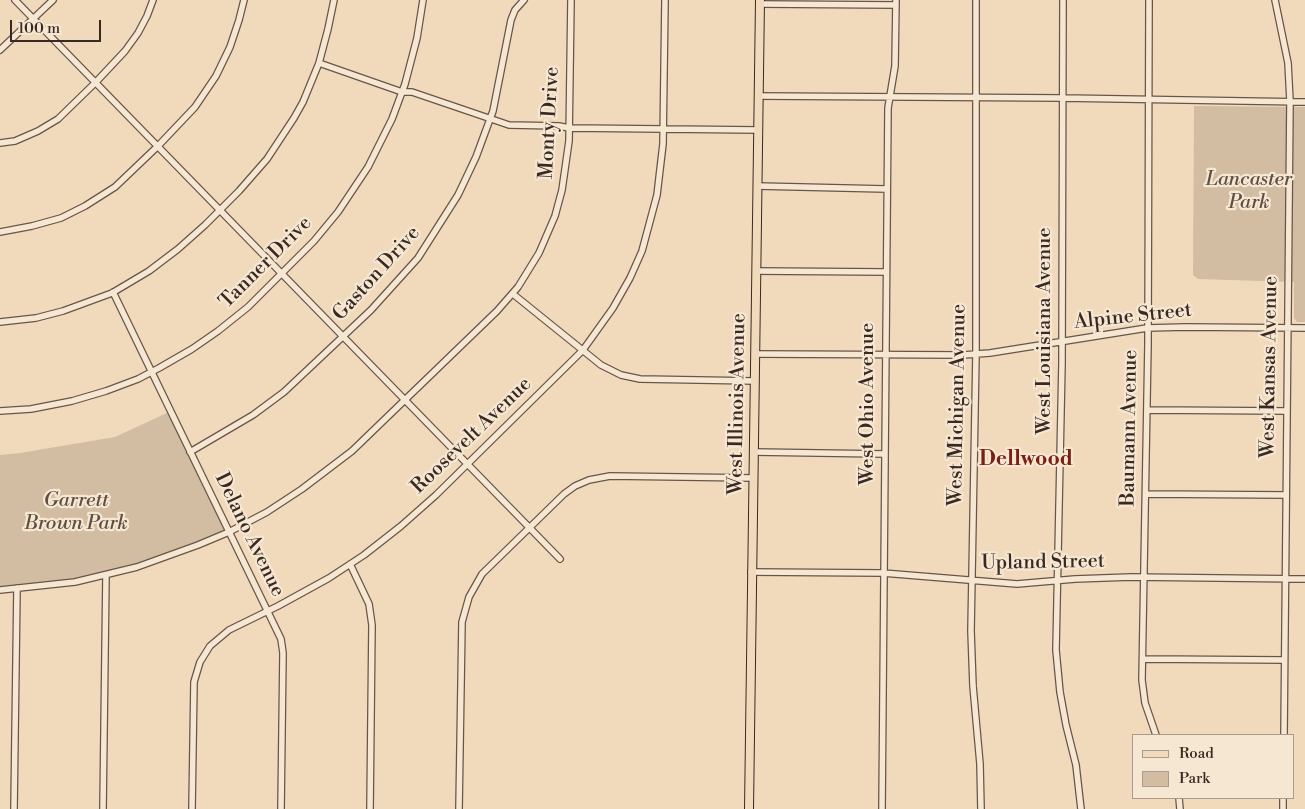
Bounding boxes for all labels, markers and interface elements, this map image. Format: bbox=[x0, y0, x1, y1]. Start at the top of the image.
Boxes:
scale bar bbox=[12, 10, 104, 42]
text: 100 m bbox=[18, 19, 60, 38]
street label: Monty Drive bbox=[535, 66, 565, 180]
park label: Lancaster Park bbox=[1206, 168, 1292, 215]
street label: Tanner Drive bbox=[215, 212, 317, 314]
street label: Gaston Drive bbox=[328, 222, 426, 326]
street label: West Louisiana Avenue bbox=[1033, 227, 1057, 435]
street label: West Kansas Avenue bbox=[1256, 276, 1284, 458]
street label: Alpine Street bbox=[1073, 299, 1193, 335]
street label: West Michigan Avenue bbox=[944, 304, 972, 506]
street label: West Illinois Avenue bbox=[724, 313, 752, 495]
street label: West Ohio Avenue bbox=[856, 323, 880, 485]
street label: Baumann Avenue bbox=[1117, 349, 1143, 507]
street label: Roosevelt Avenue bbox=[407, 373, 537, 499]
district label: Dellwood bbox=[979, 447, 1073, 473]
street label: Delano Avenue bbox=[209, 469, 289, 601]
park label: Garrett Brown Park bbox=[24, 489, 128, 536]
street label: Upland Street bbox=[981, 550, 1105, 576]
legend bbox=[1132, 734, 1295, 799]
text: Road bbox=[1179, 744, 1214, 763]
text: Park bbox=[1179, 769, 1210, 788]

